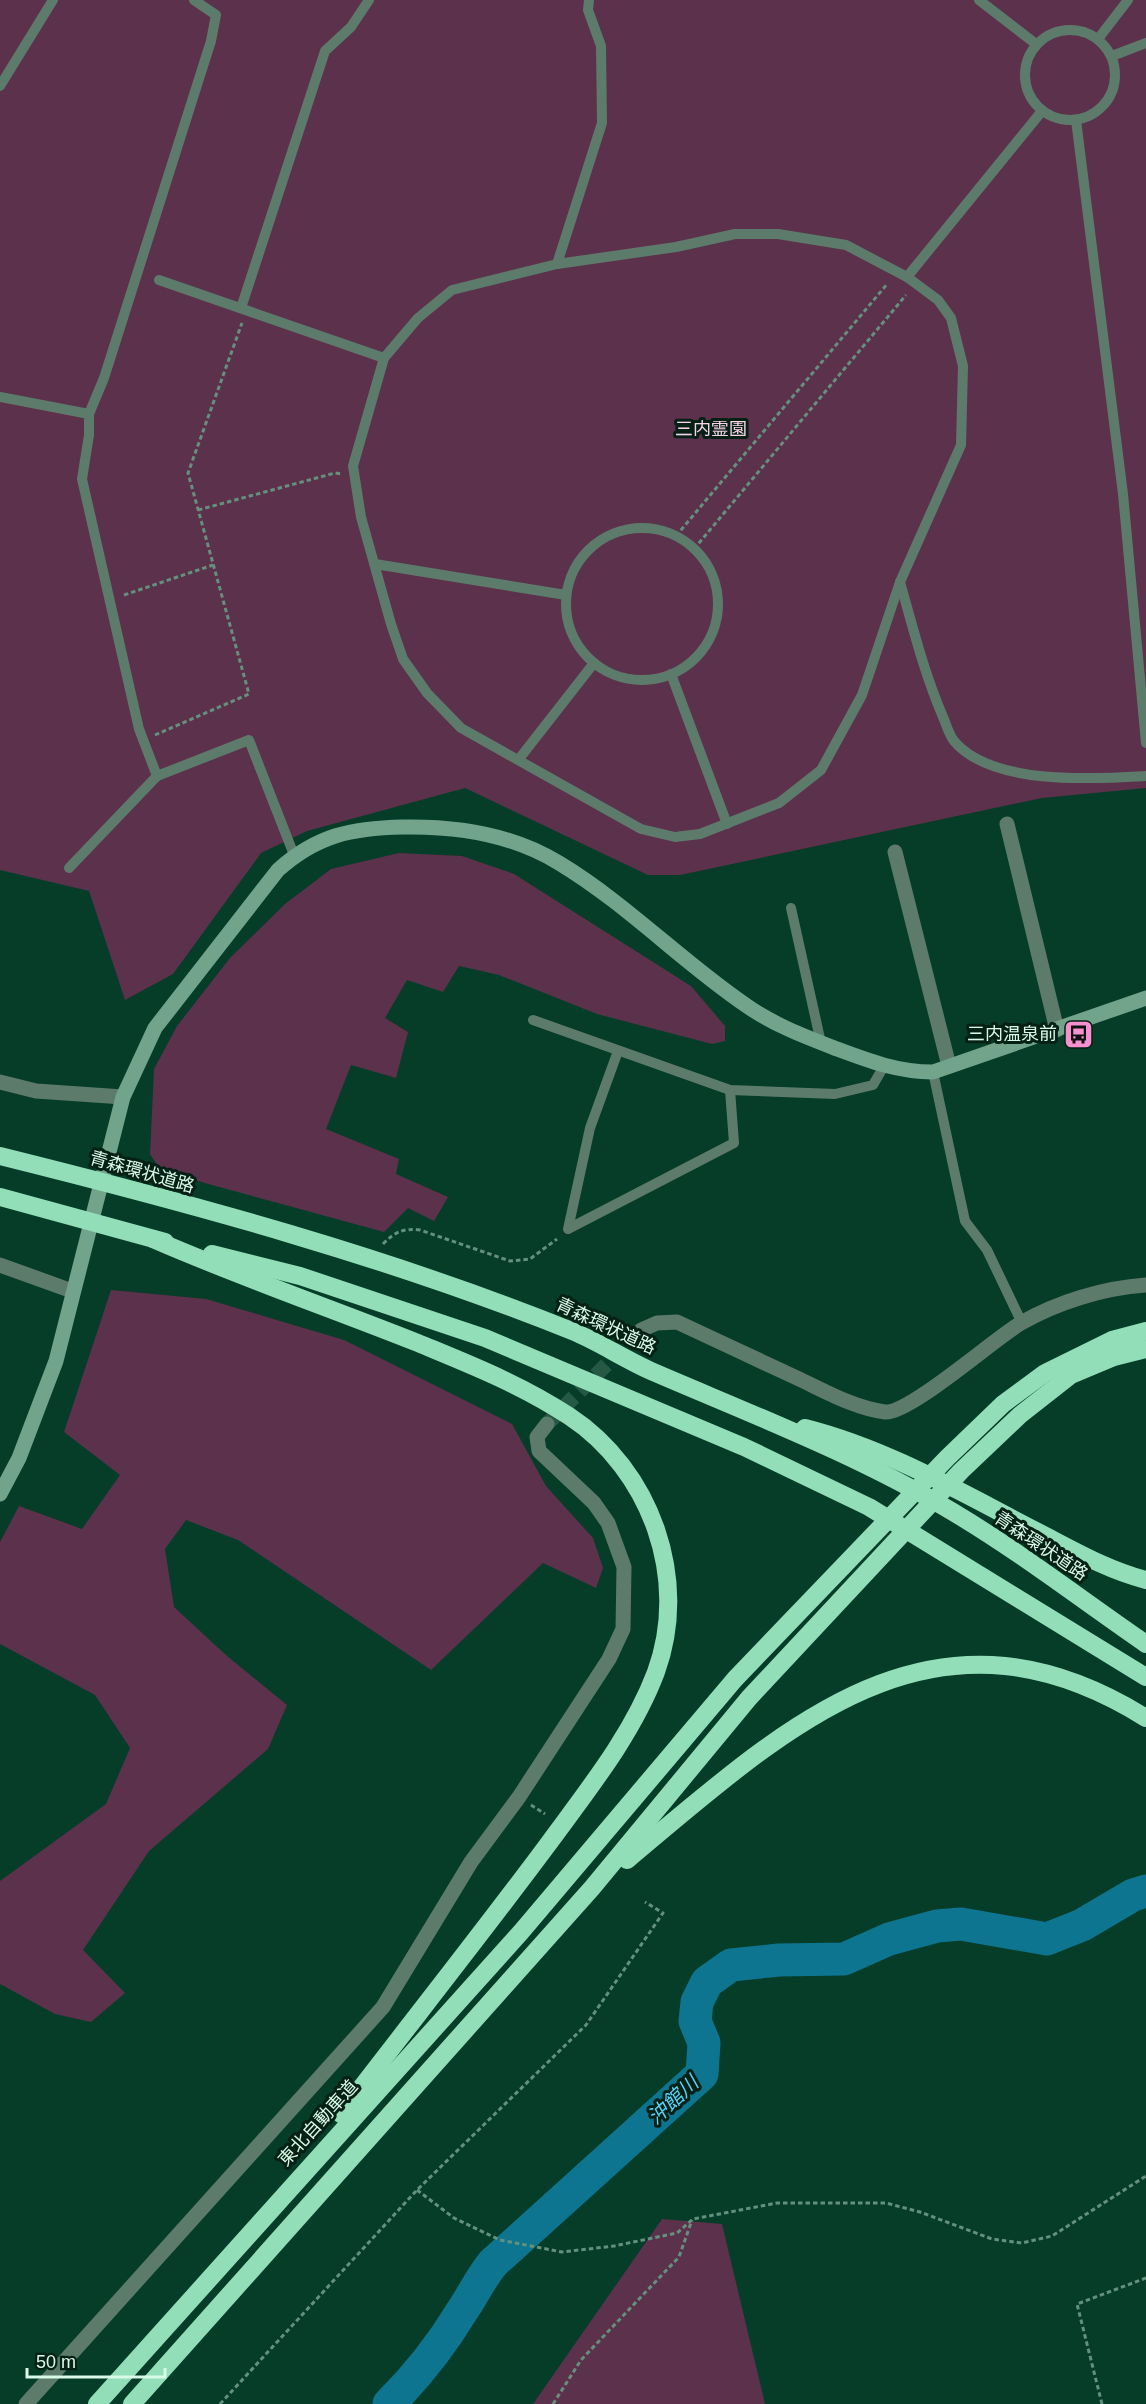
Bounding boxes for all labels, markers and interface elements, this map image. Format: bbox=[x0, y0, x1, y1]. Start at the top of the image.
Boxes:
park label: 三内霊園 bbox=[675, 419, 747, 439]
bus stop icon: 三内温泉前 bbox=[1062, 1018, 1094, 1050]
place label: 三内温泉前 bbox=[967, 1024, 1057, 1044]
street label: 青森環状道路 bbox=[87, 1148, 197, 1196]
street label: 青森環状道路 bbox=[553, 1294, 659, 1358]
street label: 青森環状道路 bbox=[991, 1508, 1091, 1584]
water label: 沖館川 bbox=[644, 2070, 704, 2129]
street label: 東北自動車道 bbox=[274, 2076, 362, 2170]
scale bar bbox=[27, 2341, 165, 2379]
text: 50 m bbox=[36, 2352, 76, 2372]

